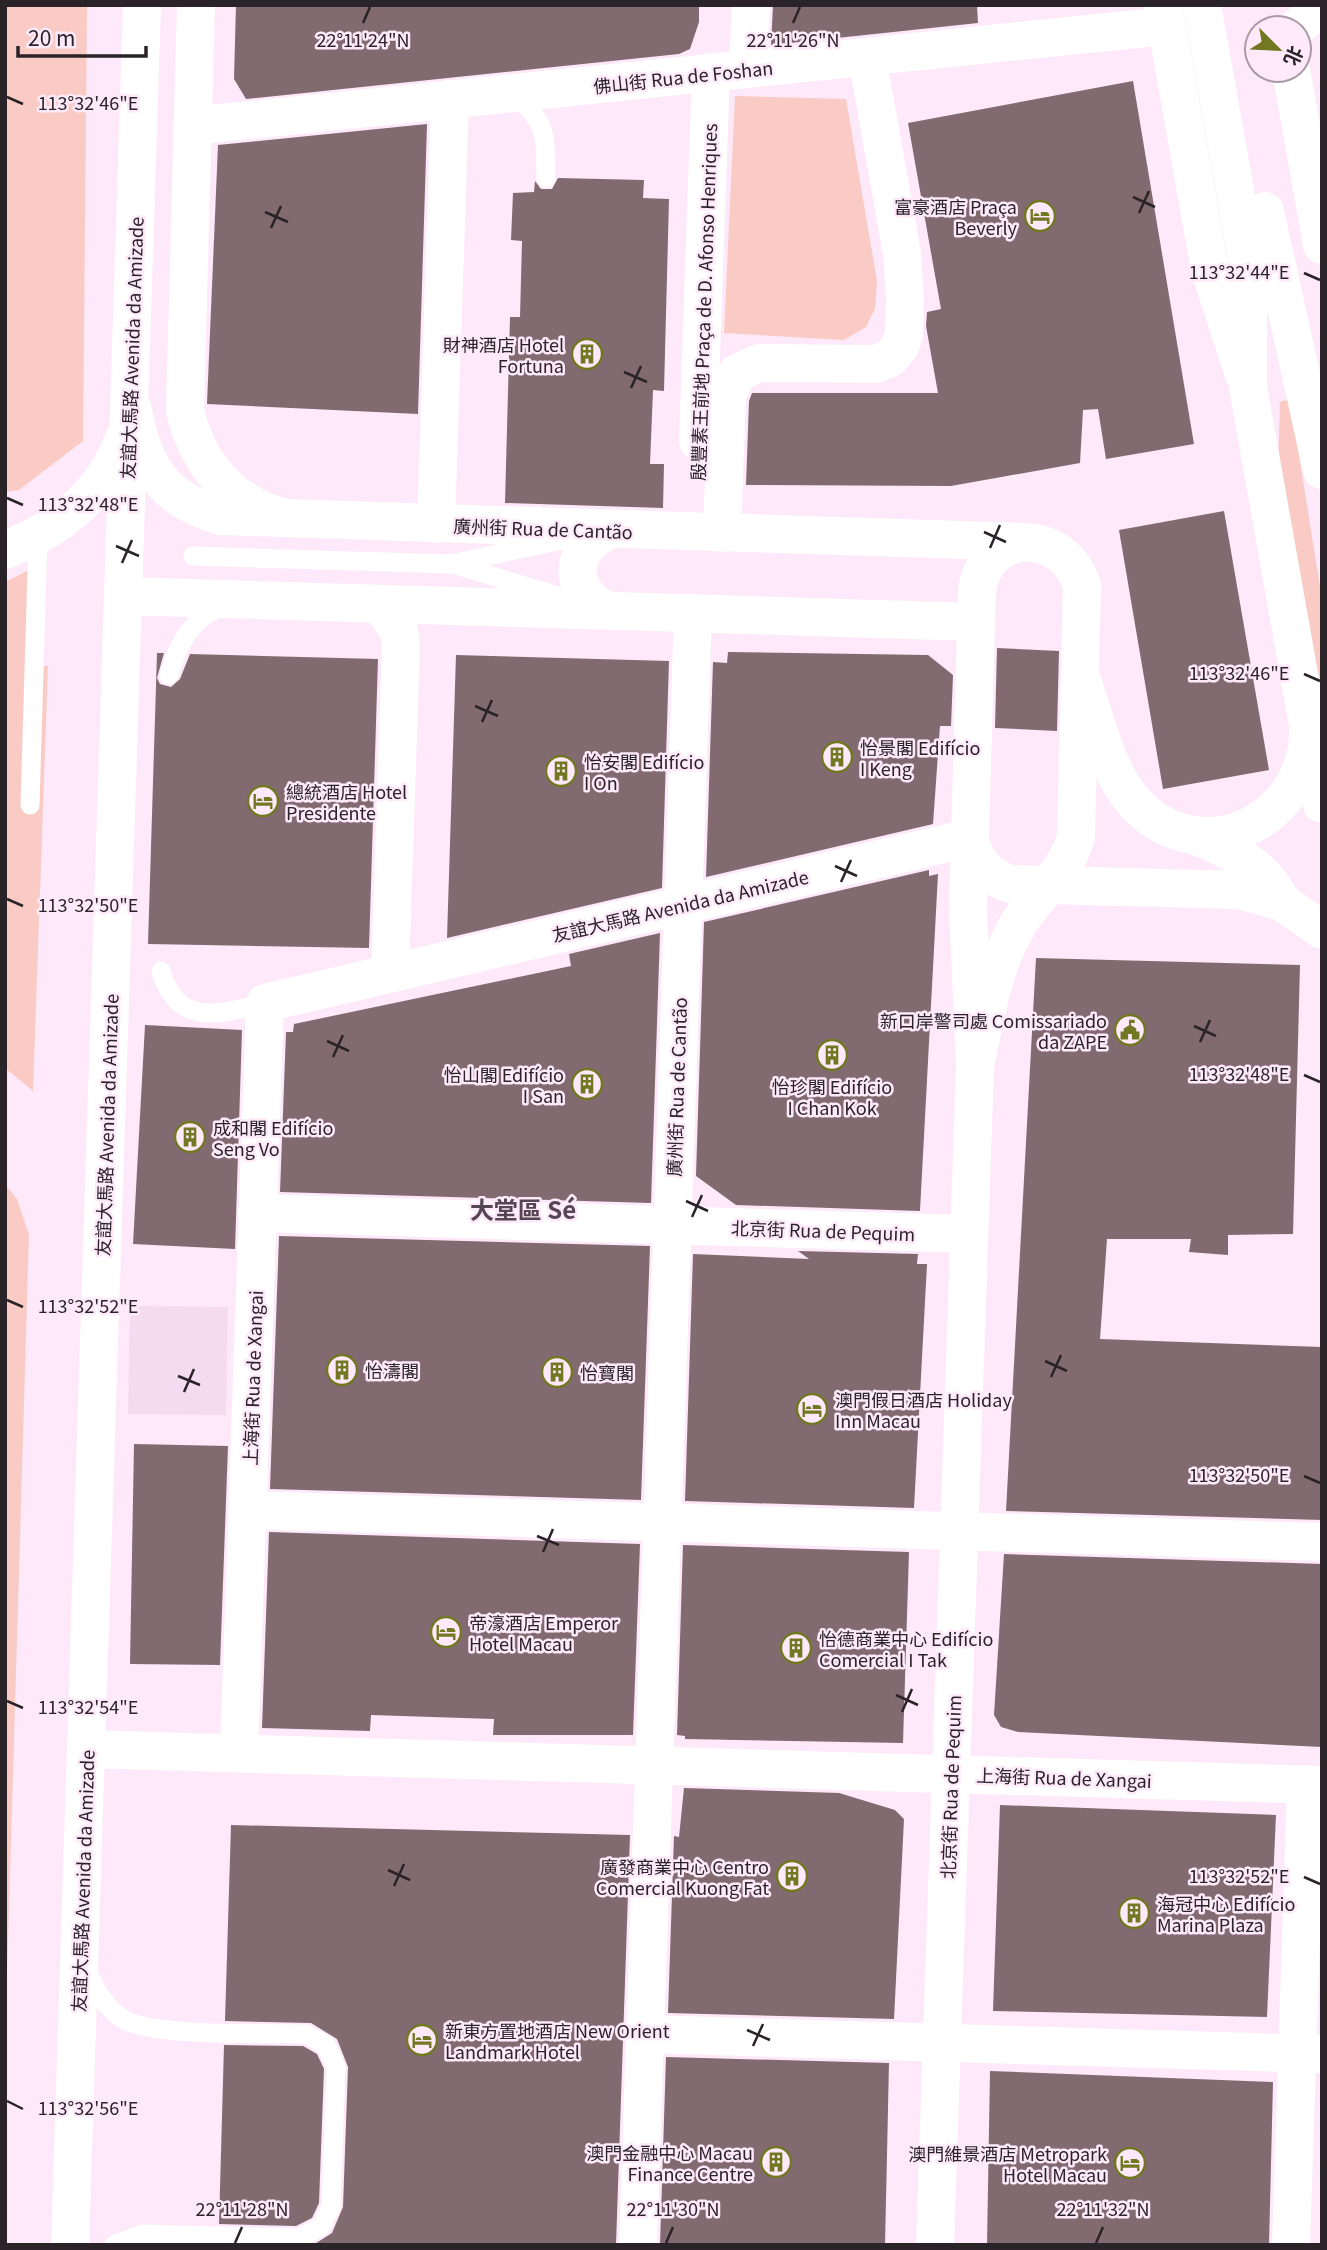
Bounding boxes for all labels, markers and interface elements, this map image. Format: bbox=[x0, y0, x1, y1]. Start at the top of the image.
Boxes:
scale bar bbox=[18, 14, 145, 58]
north arrow bbox=[1243, 14, 1313, 84]
text: 20 m bbox=[28, 22, 75, 52]
text: 22°11'24"N bbox=[316, 26, 410, 52]
text: 22°11'26"N bbox=[746, 26, 840, 52]
text: 北 bbox=[1279, 42, 1311, 71]
street label: 佛山街 Rua de Foshan bbox=[592, 54, 774, 98]
text: 113°32'46"E bbox=[38, 89, 138, 115]
street label: 殷豐素王前地 Praça de D. Afonso Henriques bbox=[684, 123, 722, 481]
place label: 富豪酒店 Praça Beverly bbox=[894, 193, 1018, 240]
hotel icon: 富豪酒店 Praça Beverly bbox=[1023, 199, 1057, 233]
street label: 友誼大馬路 Avenida da Amizade bbox=[113, 216, 149, 480]
text: 113°32'44"E bbox=[1189, 258, 1289, 284]
place label: 財神酒店 Hotel Fortuna bbox=[443, 331, 564, 378]
building icon: 財神酒店 Hotel Fortuna bbox=[570, 337, 604, 371]
text: 113°32'48"E bbox=[38, 490, 138, 516]
street label: 廣州街 Rua de Cantão bbox=[453, 512, 633, 544]
text: 113°32'46"E bbox=[1189, 659, 1289, 685]
place label: 怡景閣 Edifício I Keng bbox=[860, 734, 980, 781]
building icon: 怡景閣 Edifício I Keng bbox=[820, 740, 854, 774]
place label: 怡安閣 Edifício I On bbox=[584, 748, 704, 795]
building icon: 怡安閣 Edifício I On bbox=[544, 754, 578, 788]
place label: 總統酒店 Hotel Presidente bbox=[286, 778, 407, 825]
hotel icon: 總統酒店 Hotel Presidente bbox=[246, 784, 280, 818]
street label: 友誼大馬路 Avenida da Amizade bbox=[549, 863, 811, 947]
text: 113°32'50"E bbox=[38, 891, 138, 917]
street label: 友誼大馬路 Avenida da Amizade bbox=[88, 993, 124, 1257]
street label: 廣州街 Rua de Cantão bbox=[660, 997, 692, 1177]
place label: 新口岸警司處 Comissariado da ZAPE bbox=[880, 1007, 1107, 1054]
public building icon: 新口岸警司處 Comissariado da ZAPE bbox=[1113, 1013, 1147, 1047]
building icon: 怡珍閣 Edifício I Chan Kok bbox=[815, 1038, 849, 1072]
text: 113°32'48"E bbox=[1189, 1060, 1289, 1086]
place label: 怡山閣 Edifício I San bbox=[444, 1061, 564, 1108]
building icon: 怡山閣 Edifício I San bbox=[570, 1067, 604, 1101]
place label: 怡珍閣 Edifício I Chan Kok bbox=[772, 1073, 892, 1120]
place label: 成和閣 Edifício Seng Vo bbox=[213, 1114, 333, 1161]
building icon: 成和閣 Edifício Seng Vo bbox=[173, 1120, 207, 1154]
district label: 大堂區 Sé bbox=[470, 1191, 576, 1226]
street label: 北京街 Rua de Pequim bbox=[730, 1214, 916, 1246]
street label: 上海街 Rua de Xangai bbox=[236, 1290, 268, 1466]
text: 113°32'52"E bbox=[38, 1292, 138, 1318]
building icon: 怡濤閣 bbox=[325, 1353, 359, 1387]
building icon: 怡寶閣 bbox=[540, 1355, 574, 1389]
place label: 怡濤閣 bbox=[365, 1357, 419, 1383]
place label: 怡寶閣 bbox=[580, 1359, 634, 1385]
place label: 澳門假日酒店 Holiday Inn Macau bbox=[835, 1386, 1012, 1433]
hotel icon: 澳門假日酒店 Holiday Inn Macau bbox=[795, 1392, 829, 1426]
text: 113°32'50"E bbox=[1189, 1461, 1289, 1487]
place label: 帝濠酒店 Emperor Hotel Macau bbox=[469, 1609, 619, 1656]
hotel icon: 帝濠酒店 Emperor Hotel Macau bbox=[429, 1615, 463, 1649]
place label: 怡德商業中心 Edifício Comercial I Tak bbox=[819, 1625, 993, 1672]
building icon: 怡德商業中心 Edifício Comercial I Tak bbox=[779, 1631, 813, 1665]
text: 113°32'54"E bbox=[38, 1693, 138, 1719]
street label: 北京街 Rua de Pequim bbox=[934, 1694, 966, 1880]
street label: 友誼大馬路 Avenida da Amizade bbox=[64, 1749, 100, 2013]
street label: 上海街 Rua de Xangai bbox=[976, 1761, 1152, 1793]
place label: 廣發商業中心 Centro Comercial Kuong Fat bbox=[596, 1853, 769, 1900]
building icon: 廣發商業中心 Centro Comercial Kuong Fat bbox=[775, 1859, 809, 1893]
text: 113°32'52"E bbox=[1189, 1862, 1289, 1888]
place label: 海冠中心 Edifício Marina Plaza bbox=[1157, 1890, 1295, 1937]
building icon: 海冠中心 Edifício Marina Plaza bbox=[1117, 1896, 1151, 1930]
place label: 新東方置地酒店 New Orient Landmark Hotel bbox=[445, 2017, 670, 2064]
hotel icon: 新東方置地酒店 New Orient Landmark Hotel bbox=[405, 2023, 439, 2057]
text: 113°32'56"E bbox=[38, 2094, 138, 2120]
place label: 澳門金融中心 Macau Finance Centre bbox=[586, 2139, 753, 2186]
place label: 澳門維景酒店 Metropark Hotel Macau bbox=[908, 2140, 1107, 2187]
building icon: 澳門金融中心 Macau Finance Centre bbox=[759, 2145, 793, 2179]
hotel icon: 澳門維景酒店 Metropark Hotel Macau bbox=[1113, 2146, 1147, 2180]
text: 22°11'28"N bbox=[195, 2195, 289, 2221]
text: 22°11'30"N bbox=[626, 2195, 720, 2221]
text: 22°11'32"N bbox=[1056, 2195, 1150, 2221]

